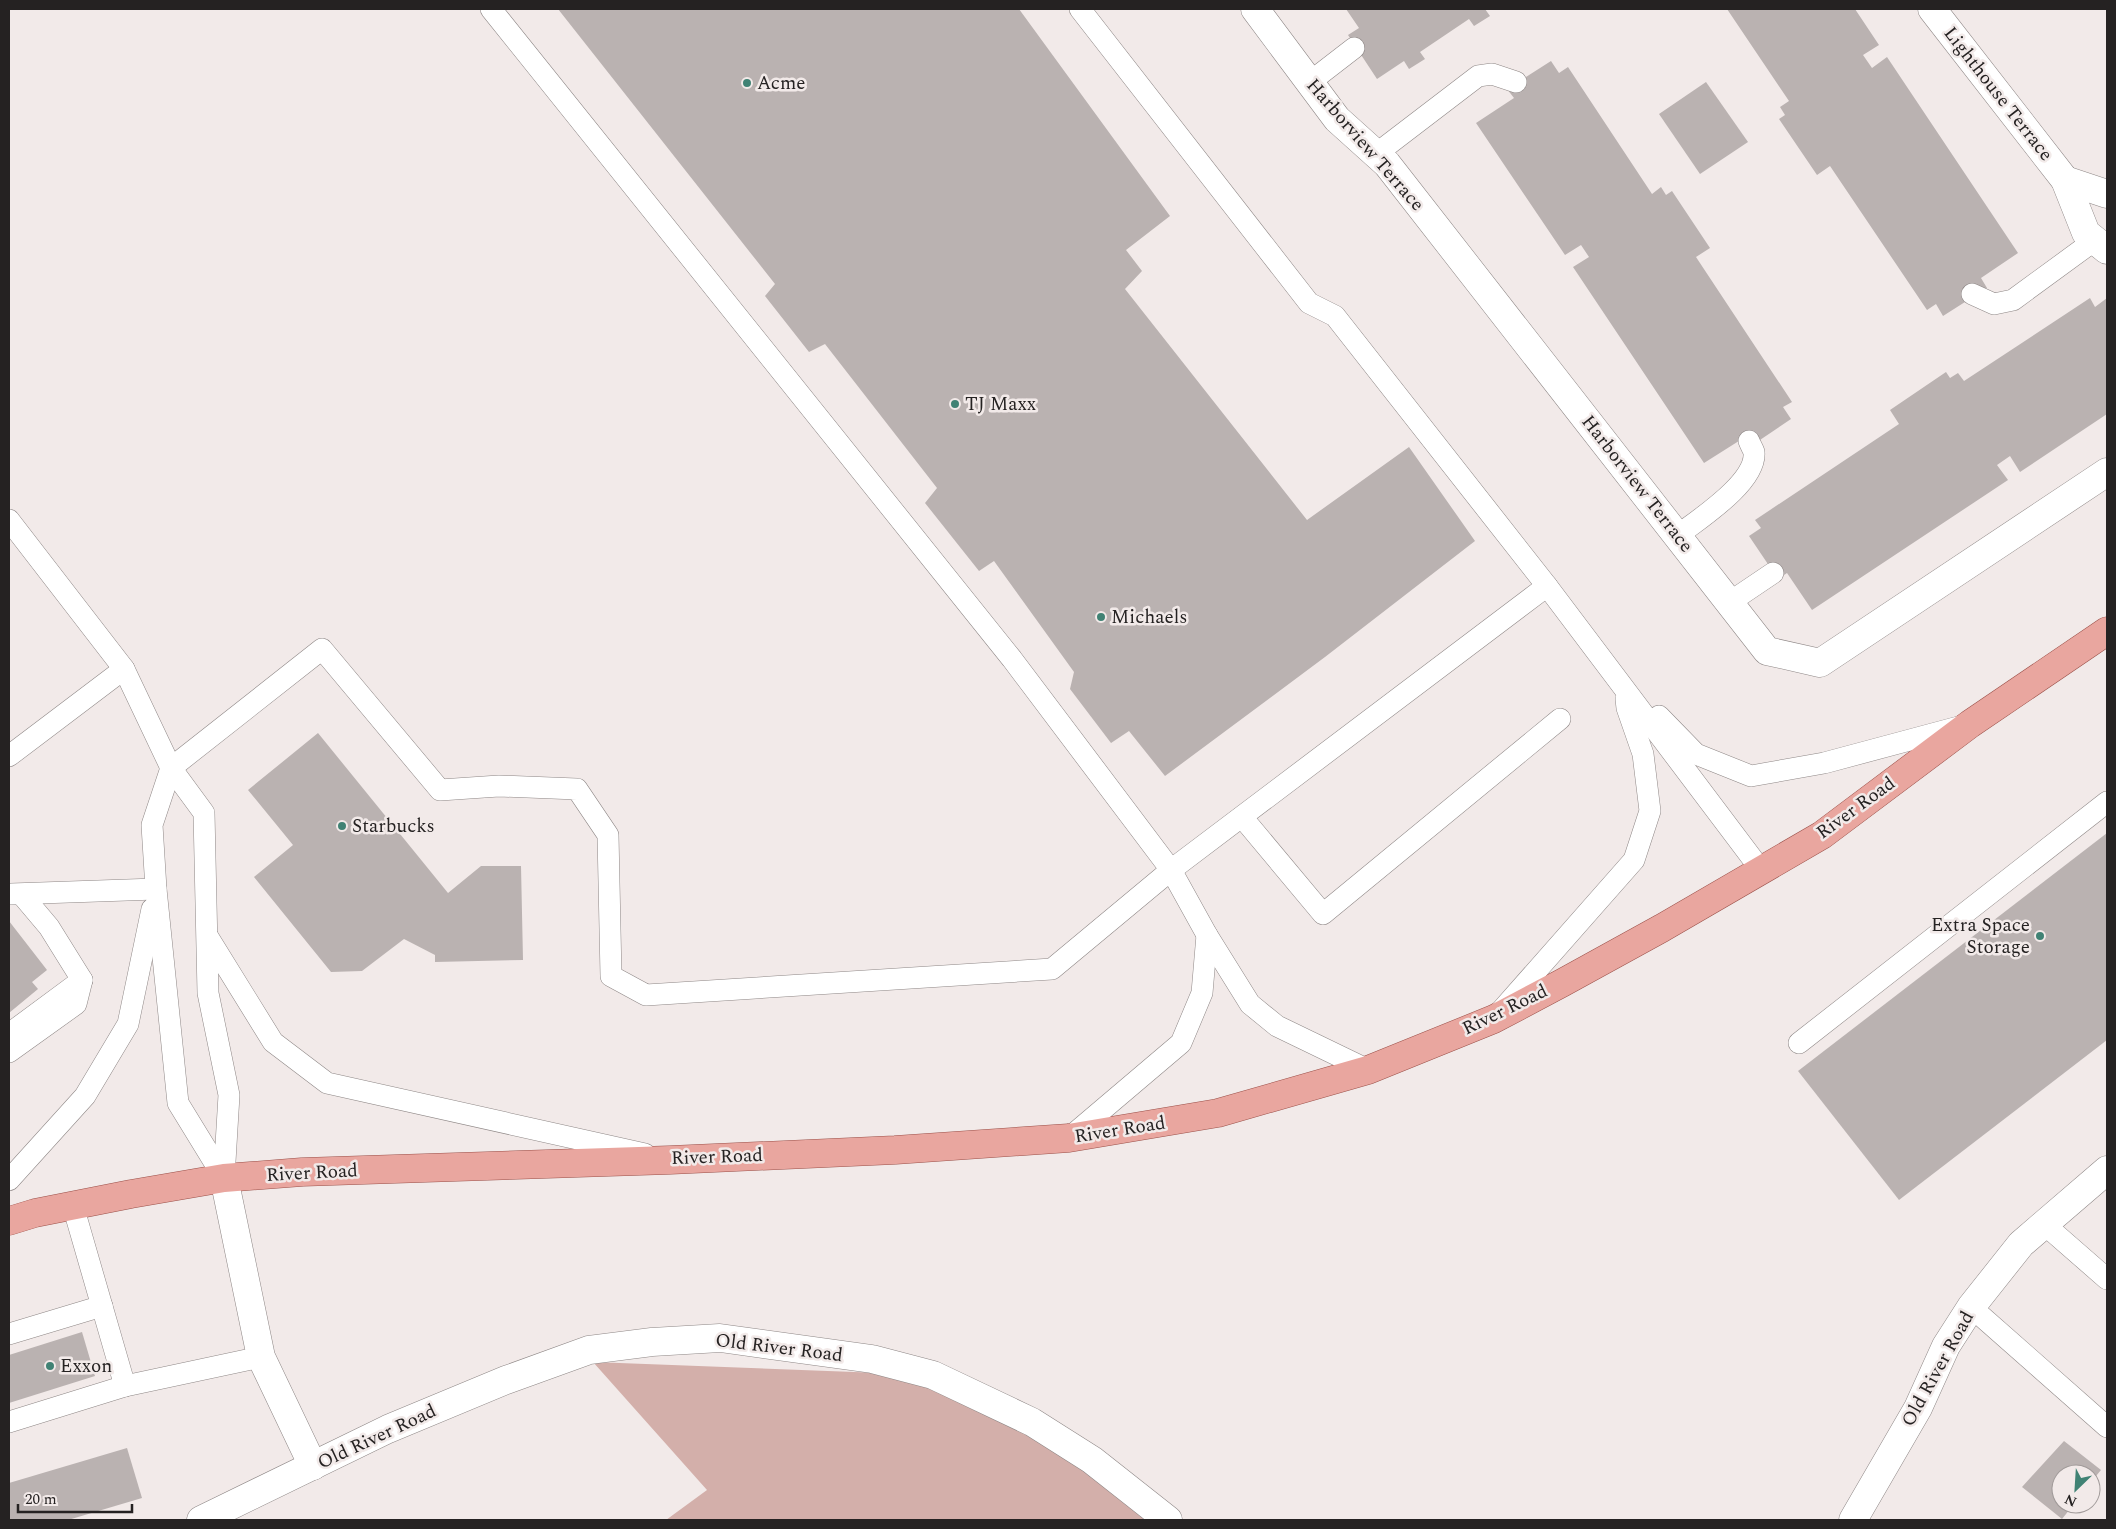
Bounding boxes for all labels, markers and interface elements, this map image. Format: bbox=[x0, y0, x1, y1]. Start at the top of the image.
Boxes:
street label: Lighthouse Terrace bbox=[1936, 20, 2060, 168]
place label: Acme bbox=[757, 69, 806, 98]
street label: Harborview Terrace bbox=[1299, 72, 1431, 218]
marker: Acme bbox=[741, 77, 753, 89]
place label: TJ Maxx bbox=[965, 390, 1036, 419]
marker: TJ Maxx bbox=[949, 398, 961, 410]
street label: Harborview Terrace bbox=[1574, 409, 1700, 559]
place label: Michaels bbox=[1111, 603, 1188, 632]
marker: Michaels bbox=[1095, 611, 1107, 623]
street label: River Road bbox=[1810, 769, 1902, 847]
place label: Starbucks bbox=[352, 812, 435, 841]
marker: Starbucks bbox=[336, 820, 348, 832]
place label: Extra Space Storage bbox=[1931, 911, 2030, 962]
marker: Extra Space Storage bbox=[2034, 930, 2046, 942]
street label: River Road bbox=[1457, 977, 1553, 1043]
street label: River Road bbox=[1072, 1108, 1168, 1152]
street label: River Road bbox=[671, 1141, 763, 1173]
street label: River Road bbox=[265, 1156, 359, 1190]
street label: Old River Road bbox=[1894, 1306, 1982, 1432]
street label: Old River Road bbox=[714, 1326, 844, 1370]
place label: Exxon bbox=[60, 1352, 112, 1381]
marker: Exxon bbox=[44, 1360, 56, 1372]
street label: Old River Road bbox=[313, 1397, 441, 1477]
north arrow bbox=[2051, 1464, 2101, 1514]
scale bar bbox=[18, 1482, 131, 1514]
text: 20 m bbox=[25, 1488, 57, 1511]
text: N bbox=[2061, 1488, 2080, 1512]

